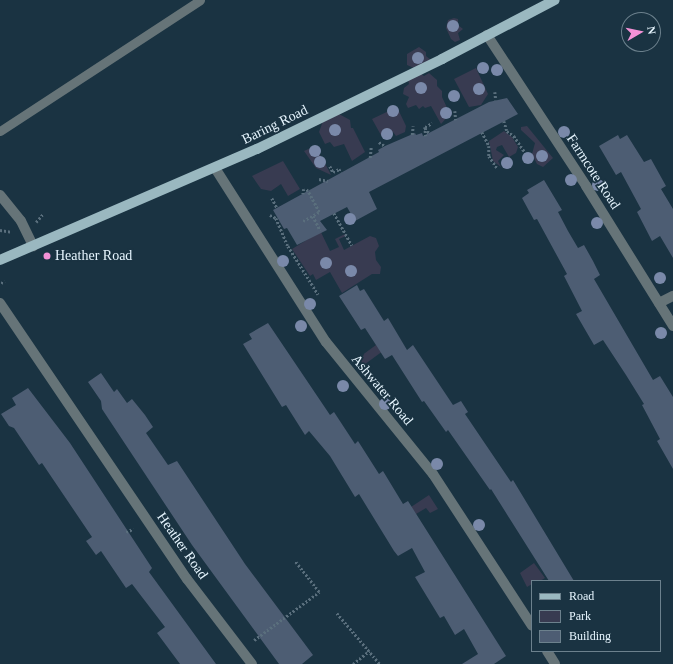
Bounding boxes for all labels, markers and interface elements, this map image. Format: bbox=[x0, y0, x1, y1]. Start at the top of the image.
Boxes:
north arrow bbox=[621, 12, 661, 52]
text: N bbox=[645, 25, 658, 35]
street label: Baring Road bbox=[239, 102, 311, 148]
street label: Farmcote Road bbox=[563, 131, 623, 213]
place label: Heather Road bbox=[55, 248, 132, 264]
marker: Heather Road bbox=[42, 251, 52, 261]
street label: Ashwater Road bbox=[348, 351, 416, 429]
street label: Heather Road bbox=[153, 509, 211, 583]
legend bbox=[531, 580, 661, 652]
text: Road bbox=[569, 589, 594, 603]
text: Park bbox=[569, 609, 591, 623]
text: Building bbox=[569, 629, 611, 643]

